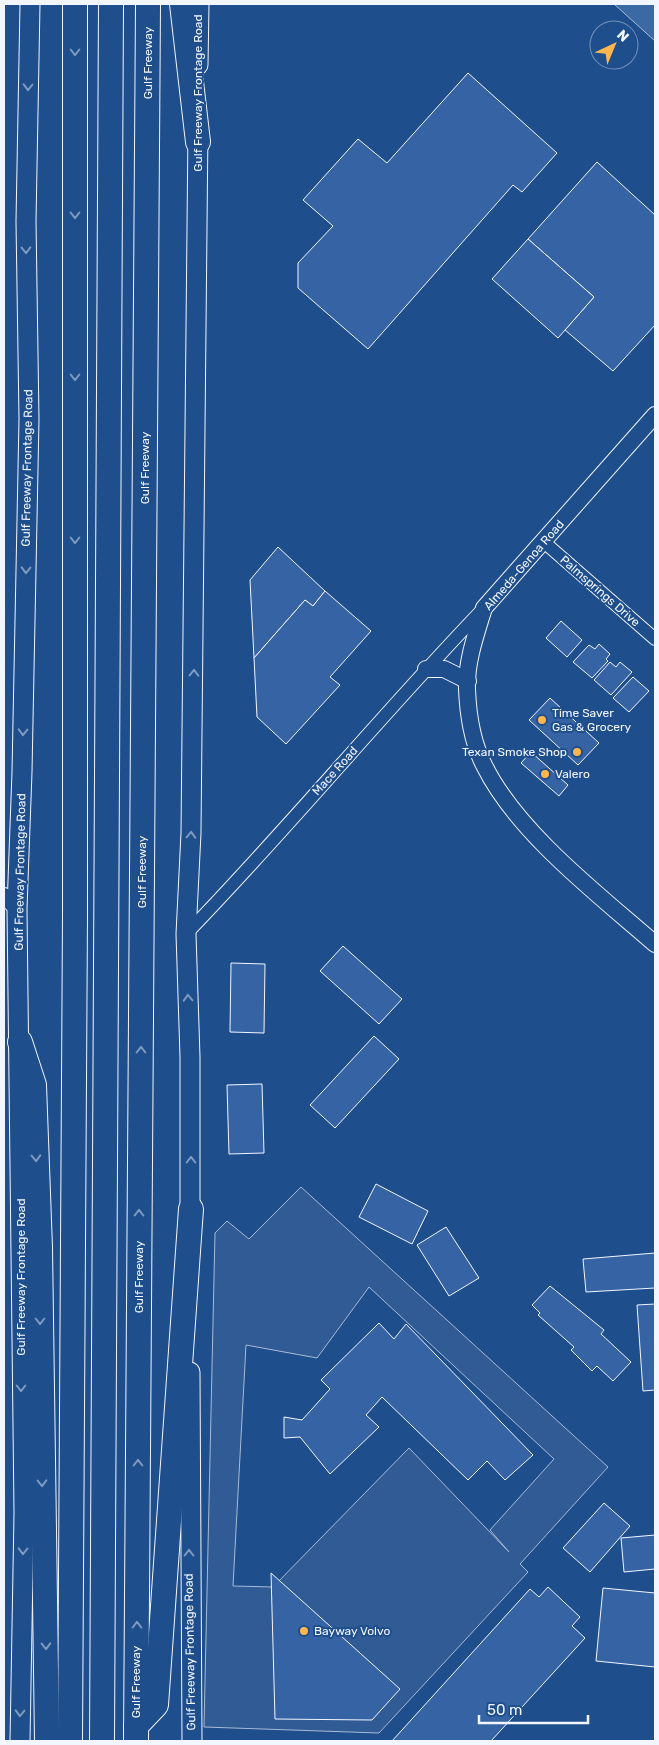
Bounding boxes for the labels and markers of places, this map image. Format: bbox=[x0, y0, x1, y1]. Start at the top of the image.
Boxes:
place label: Time Saver Gas & Grocery bbox=[552, 706, 632, 734]
marker: Time Saver Gas & Grocery bbox=[536, 714, 548, 726]
place label: Texan Smoke Shop bbox=[462, 745, 567, 759]
marker: Texan Smoke Shop bbox=[571, 746, 583, 758]
place label: Valero bbox=[555, 767, 590, 781]
marker: Valero bbox=[539, 768, 551, 780]
place label: Bayway Volvo bbox=[314, 1624, 390, 1638]
marker: Bayway Volvo bbox=[298, 1625, 310, 1637]

